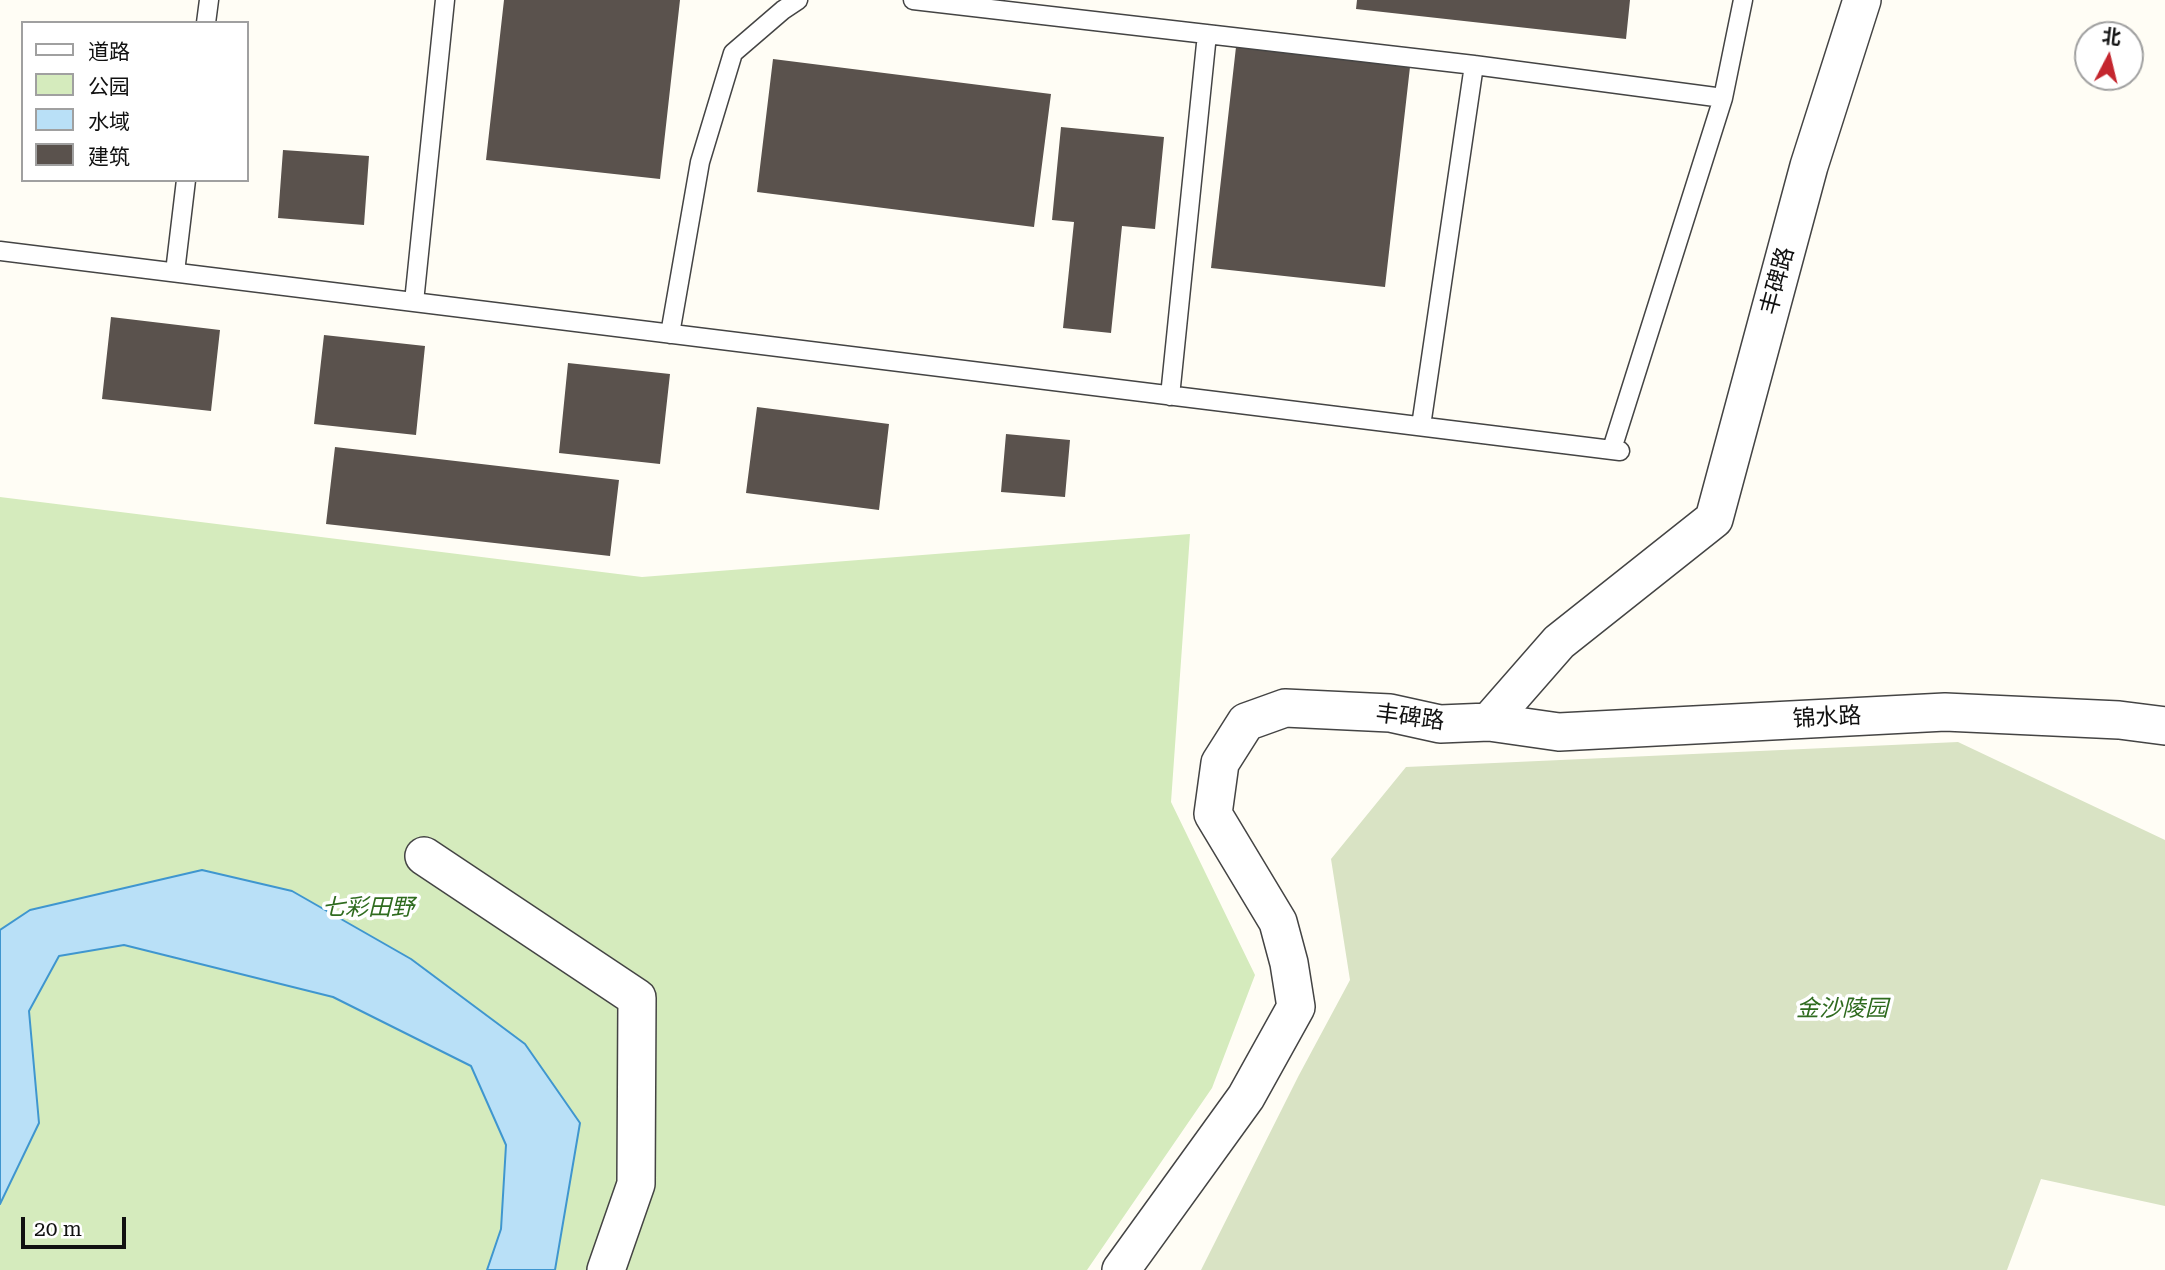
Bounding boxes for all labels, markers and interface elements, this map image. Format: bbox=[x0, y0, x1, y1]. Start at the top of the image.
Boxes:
legend bbox=[21, 21, 248, 182]
north arrow bbox=[2074, 21, 2144, 91]
text: 北 bbox=[2101, 24, 2122, 49]
text: 道路 bbox=[88, 40, 130, 64]
text: 公园 bbox=[88, 75, 130, 99]
text: 水域 bbox=[88, 110, 130, 134]
text: 建筑 bbox=[88, 145, 130, 169]
street label: 丰碑路 bbox=[1756, 244, 1800, 318]
street label: 丰碑路 bbox=[1374, 700, 1446, 736]
street label: 锦水路 bbox=[1792, 702, 1862, 734]
park label: 七彩田野 bbox=[322, 894, 414, 922]
park label: 金沙陵园 bbox=[1796, 995, 1888, 1023]
scale bar bbox=[24, 1204, 130, 1248]
text: 20 m bbox=[34, 1217, 82, 1241]

